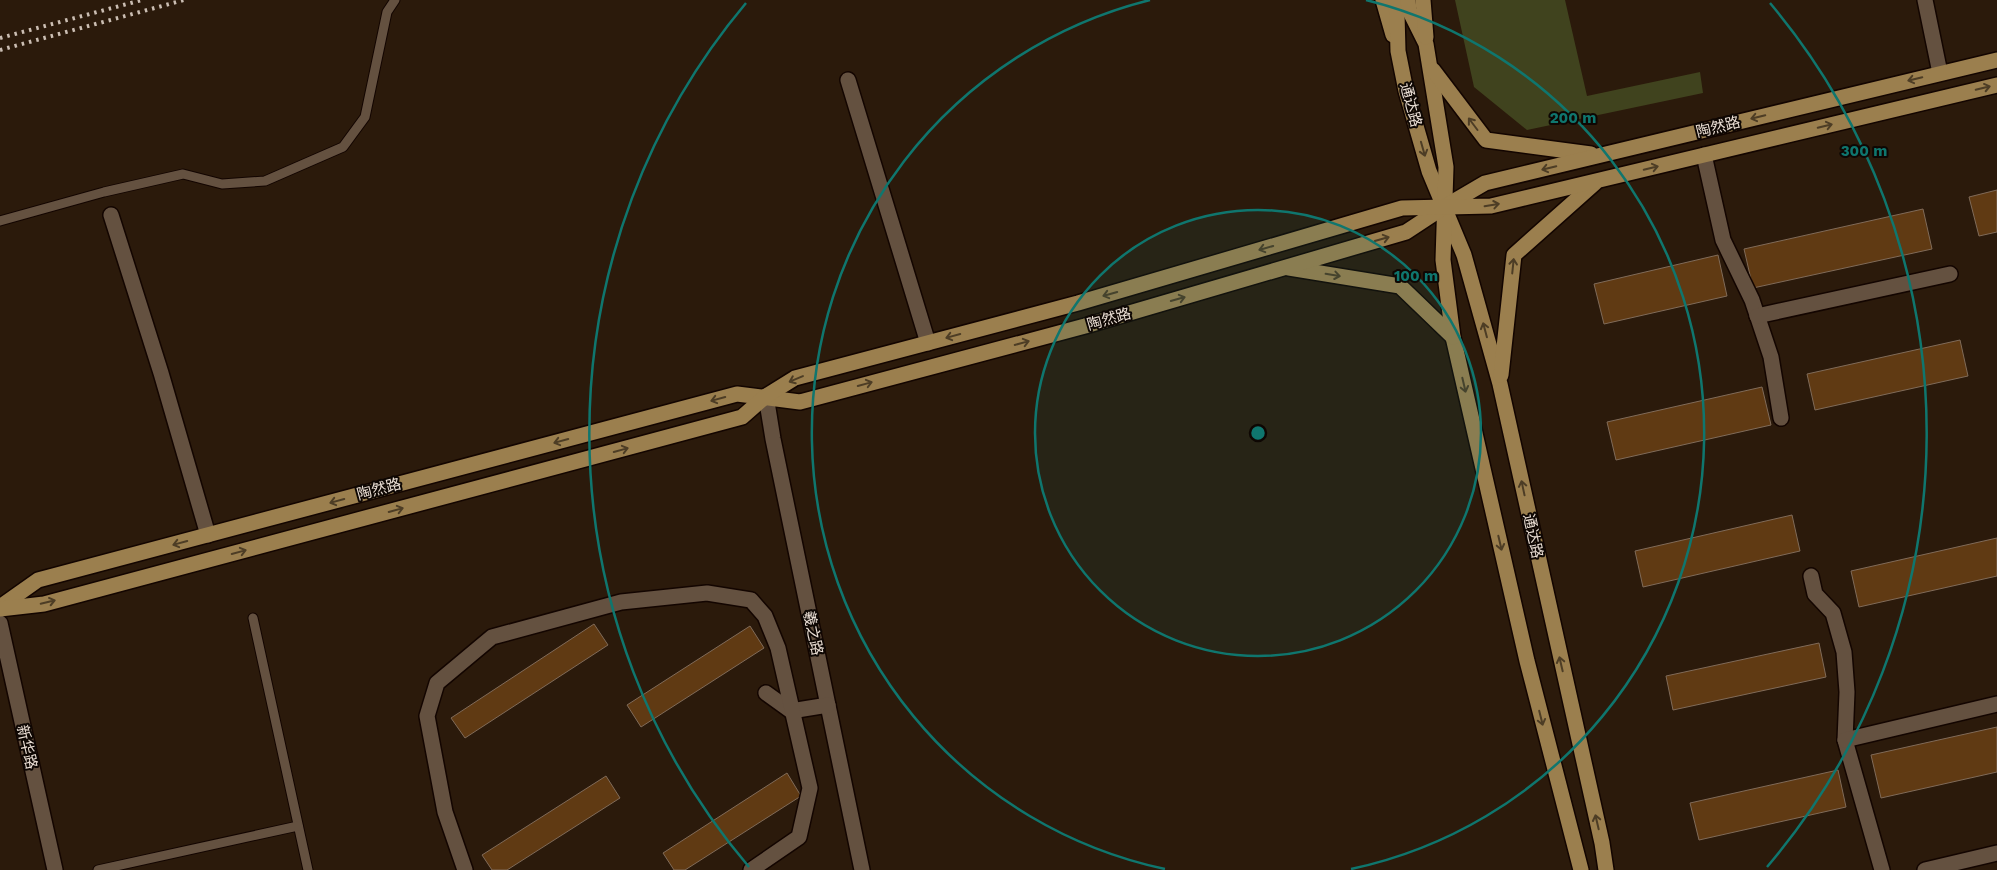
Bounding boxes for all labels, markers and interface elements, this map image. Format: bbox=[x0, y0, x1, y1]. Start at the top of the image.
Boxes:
one-way arrow bbox=[1908, 75, 1924, 84]
street label: 通达路 bbox=[1396, 81, 1426, 129]
one-way arrow bbox=[1975, 83, 1991, 92]
text: 200 m bbox=[1550, 109, 1596, 127]
street label: 陶然路 bbox=[1694, 113, 1742, 141]
one-way arrow bbox=[1750, 113, 1766, 122]
one-way arrow bbox=[1468, 118, 1479, 131]
one-way arrow bbox=[1817, 121, 1833, 130]
one-way arrow bbox=[1418, 140, 1428, 156]
text: 300 m bbox=[1841, 142, 1887, 160]
one-way arrow bbox=[1642, 163, 1658, 172]
one-way arrow bbox=[1541, 164, 1557, 173]
one-way arrow bbox=[1484, 200, 1500, 210]
one-way arrow bbox=[1374, 233, 1390, 243]
one-way arrow bbox=[1258, 243, 1274, 253]
one-way arrow bbox=[1508, 259, 1518, 275]
text: 100 m bbox=[1394, 267, 1438, 285]
one-way arrow bbox=[1325, 270, 1341, 280]
one-way arrow bbox=[1102, 289, 1118, 299]
one-way arrow bbox=[1170, 293, 1186, 303]
street label: 陶然路 bbox=[1085, 304, 1133, 334]
one-way arrow bbox=[1480, 322, 1489, 338]
one-way arrow bbox=[945, 332, 961, 341]
one-way arrow bbox=[1014, 338, 1030, 347]
one-way arrow bbox=[789, 375, 804, 384]
one-way arrow bbox=[1460, 376, 1469, 392]
one-way arrow bbox=[856, 379, 872, 389]
one-way arrow bbox=[711, 394, 727, 404]
centre of rings bbox=[1249, 424, 1267, 442]
one-way arrow bbox=[554, 436, 570, 446]
one-way arrow bbox=[612, 444, 628, 454]
street label: 陶然路 bbox=[355, 474, 403, 504]
one-way arrow bbox=[1518, 480, 1527, 496]
one-way arrow bbox=[329, 496, 345, 506]
one-way arrow bbox=[388, 505, 404, 514]
street label: 通达路 bbox=[1520, 512, 1546, 560]
one-way arrow bbox=[1496, 535, 1505, 551]
one-way arrow bbox=[172, 538, 188, 548]
one-way arrow bbox=[231, 546, 247, 556]
one-way arrow bbox=[40, 597, 56, 606]
street label: 羲之路 bbox=[800, 609, 826, 657]
one-way arrow bbox=[1556, 656, 1566, 672]
one-way arrow bbox=[1537, 710, 1547, 726]
street label: 新华路 bbox=[13, 723, 41, 771]
one-way arrow bbox=[1592, 815, 1601, 831]

